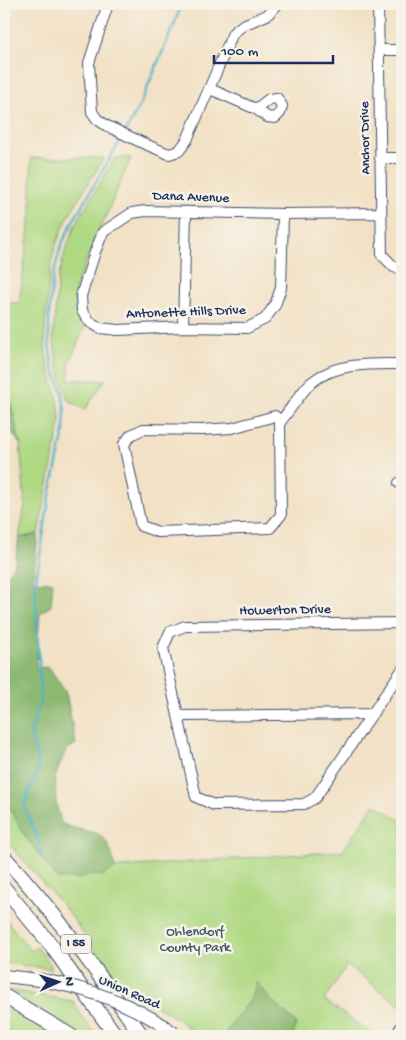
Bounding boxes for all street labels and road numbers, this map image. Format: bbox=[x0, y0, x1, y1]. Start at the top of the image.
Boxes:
street label: Anchor Drive bbox=[357, 100, 375, 175]
street label: Dana Avenue bbox=[151, 188, 230, 208]
street label: Antonette Hills Drive bbox=[126, 302, 247, 324]
street label: Howerton Drive bbox=[239, 602, 332, 620]
road number: I 55 bbox=[61, 934, 91, 954]
street label: Union Road bbox=[96, 972, 164, 1015]

